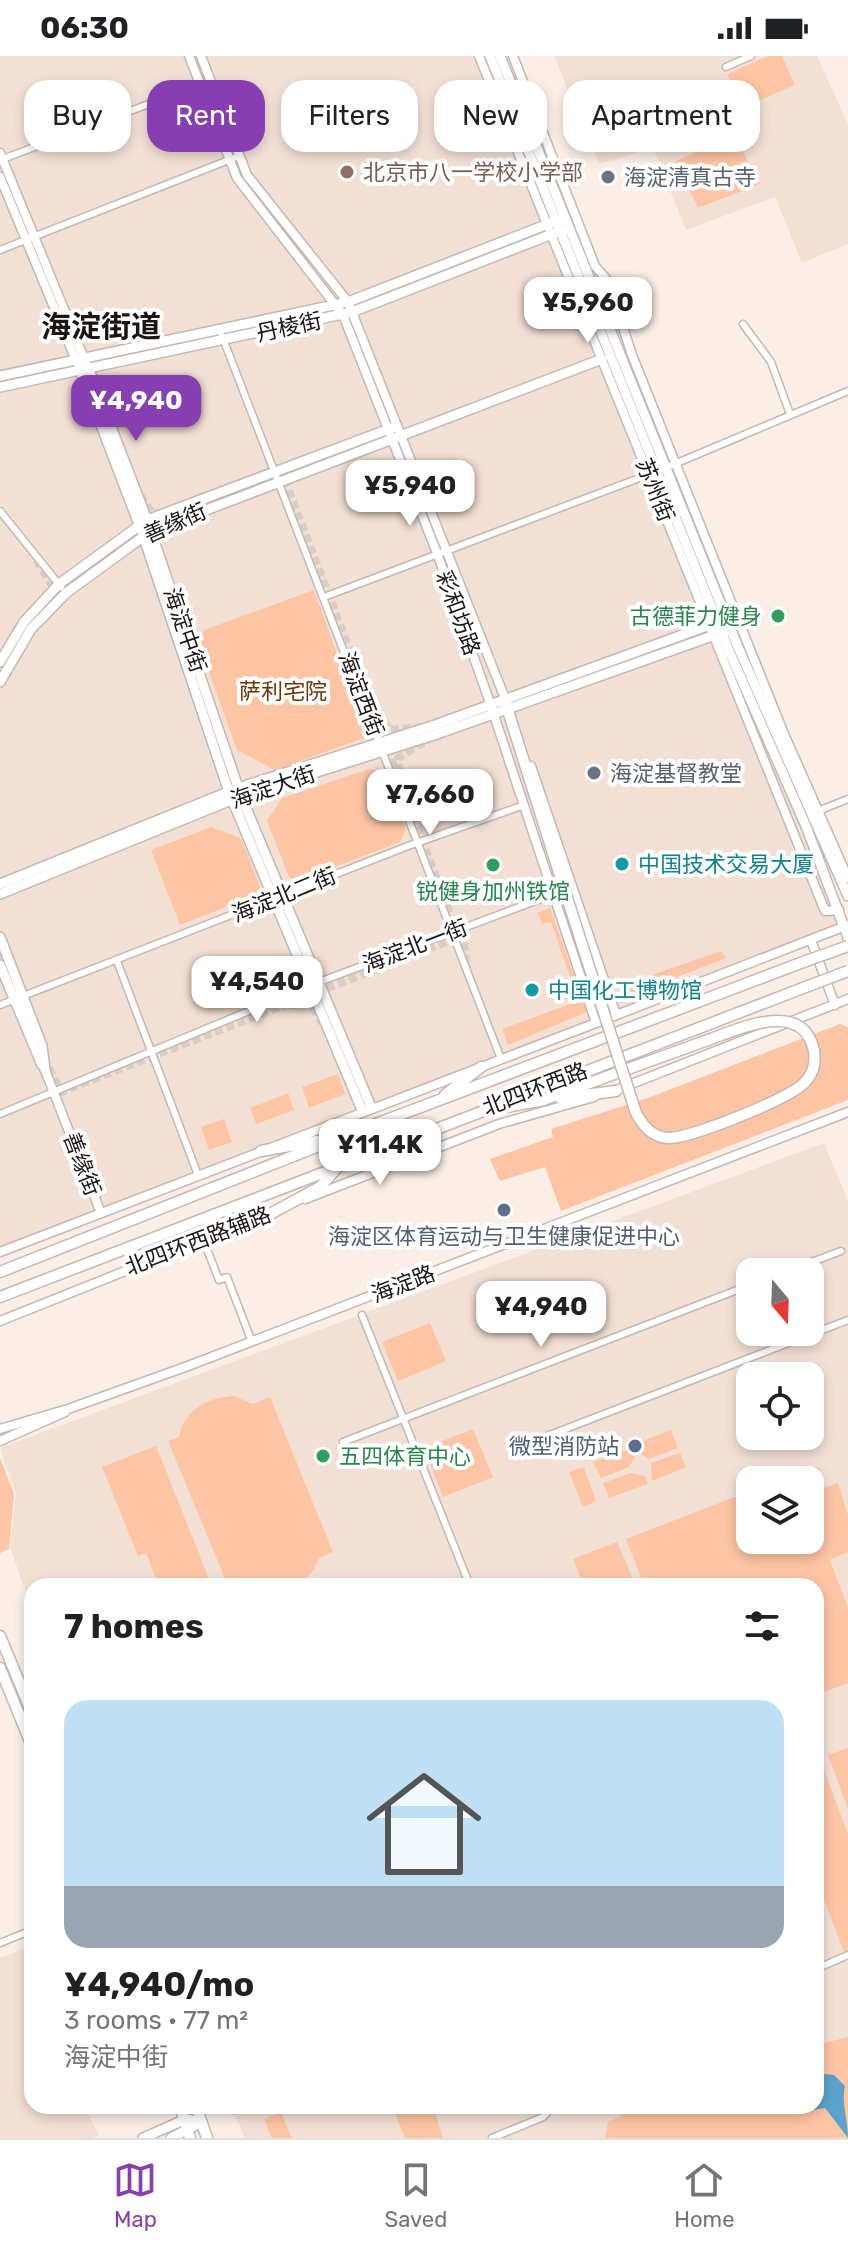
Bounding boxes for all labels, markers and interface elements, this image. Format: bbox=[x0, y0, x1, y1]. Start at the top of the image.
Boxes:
text: 06:30 bbox=[40, 10, 129, 46]
chip: Buy bbox=[24, 80, 131, 152]
chip: Rent bbox=[147, 80, 265, 152]
chip: Filters bbox=[281, 80, 418, 152]
chip: New bbox=[434, 80, 547, 152]
chip: Apartment bbox=[563, 80, 760, 152]
place label: 北京市八一学校小学部 bbox=[363, 159, 583, 186]
marker: 北京市八一学校小学部 bbox=[338, 163, 356, 181]
place label: 海淀清真古寺 bbox=[624, 164, 756, 191]
marker: 海淀清真古寺 bbox=[599, 168, 617, 186]
pin: ¥5,960 bbox=[523, 277, 653, 345]
text: ¥5,960 bbox=[542, 287, 634, 318]
street label: 丹棱街 bbox=[254, 307, 324, 347]
district label: 海淀街道 bbox=[41, 309, 161, 345]
pin: ¥4,940 bbox=[71, 375, 201, 443]
text: ¥4,940 bbox=[89, 385, 183, 416]
street label: 苏州街 bbox=[630, 454, 680, 526]
pin: ¥5,940 bbox=[345, 460, 475, 528]
text: ¥5,940 bbox=[364, 470, 456, 501]
street label: 善缘街 bbox=[139, 497, 211, 549]
street label: 彩和坊路 bbox=[430, 567, 486, 659]
street label: 海淀中街 bbox=[158, 584, 212, 676]
place label: 古德菲力健身 bbox=[630, 603, 762, 630]
marker: 古德菲力健身 bbox=[769, 607, 787, 625]
street label: 海淀西街 bbox=[333, 648, 389, 740]
park label: 萨利宅院 bbox=[239, 678, 327, 705]
street label: 海淀大街 bbox=[227, 760, 319, 814]
place label: 海淀基督教堂 bbox=[610, 760, 742, 787]
marker: 海淀基督教堂 bbox=[585, 764, 603, 782]
pin: ¥7,660 bbox=[365, 769, 495, 837]
text: ¥7,660 bbox=[385, 779, 475, 810]
place label: 中国技术交易大厦 bbox=[638, 851, 814, 878]
marker: 中国技术交易大厦 bbox=[613, 855, 631, 873]
marker: 锐健身加州铁馆 bbox=[484, 856, 502, 874]
street label: 海淀北二街 bbox=[228, 862, 340, 928]
place label: 锐健身加州铁馆 bbox=[416, 878, 570, 905]
street label: 海淀北一街 bbox=[359, 914, 471, 978]
pin: ¥4,540 bbox=[192, 956, 322, 1024]
text: ¥4,540 bbox=[210, 966, 304, 997]
place label: 中国化工博物馆 bbox=[548, 977, 702, 1004]
marker: 中国化工博物馆 bbox=[523, 981, 541, 999]
street label: 北四环西路 bbox=[479, 1057, 591, 1121]
pin: ¥11.4K bbox=[315, 1119, 445, 1187]
street label: 善缘街 bbox=[58, 1128, 106, 1200]
text: ¥11.4K bbox=[337, 1129, 423, 1160]
street label: 北四环西路辅路 bbox=[121, 1201, 275, 1281]
marker: 海淀区体育运动与卫生健康促进中心 bbox=[495, 1201, 513, 1219]
place label: 海淀区体育运动与卫生健康促进中心 bbox=[328, 1223, 680, 1250]
north arrow bbox=[736, 1258, 824, 1346]
map controls bbox=[736, 1258, 824, 1554]
street label: 海淀路 bbox=[367, 1260, 439, 1308]
pin: ¥4,940 bbox=[476, 1281, 606, 1349]
text: ¥4,940 bbox=[494, 1291, 588, 1322]
button: locate bbox=[736, 1362, 824, 1450]
place label: 微型消防站 bbox=[509, 1433, 619, 1460]
marker: 微型消防站 bbox=[626, 1437, 644, 1455]
place label: 五四体育中心 bbox=[339, 1443, 471, 1470]
marker: 五四体育中心 bbox=[314, 1447, 332, 1465]
button: layers bbox=[736, 1466, 824, 1554]
icon: filters bbox=[740, 1604, 784, 1648]
text: 7 homes bbox=[64, 1606, 204, 1647]
icon: home bbox=[352, 1752, 496, 1896]
text: ¥4,940/mo bbox=[64, 1964, 254, 2005]
text: 3 rooms · 77 m² bbox=[64, 2005, 248, 2036]
text: 海淀中街 bbox=[64, 2042, 168, 2073]
tab: Map bbox=[113, 2158, 157, 2233]
tab: Saved bbox=[384, 2158, 447, 2233]
tab: Home bbox=[674, 2158, 734, 2233]

